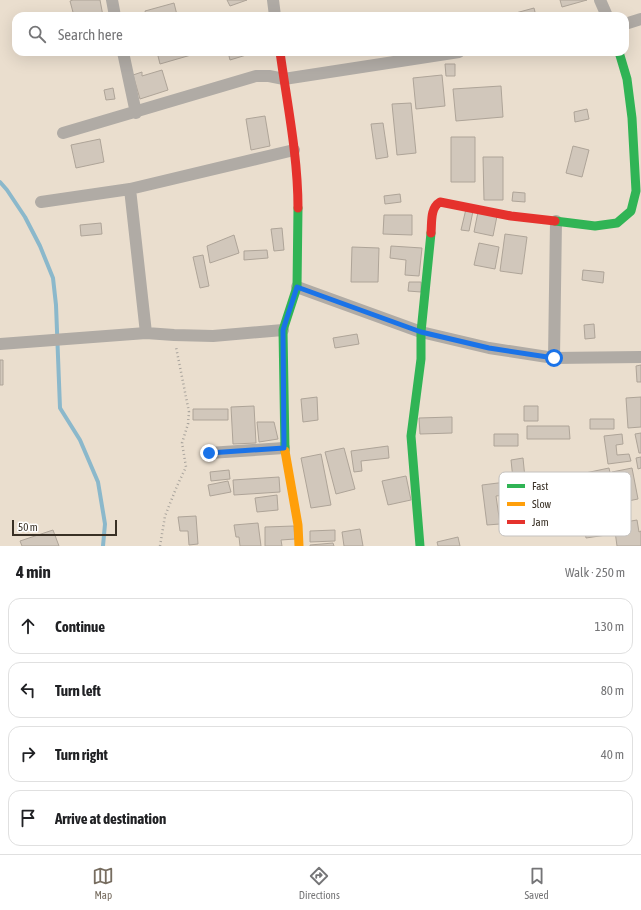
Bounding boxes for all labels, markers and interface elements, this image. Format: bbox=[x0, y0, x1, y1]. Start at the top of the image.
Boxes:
search box bbox=[12, 12, 629, 56]
icon: search bbox=[26, 23, 48, 45]
text: Search here bbox=[58, 26, 123, 43]
route start bbox=[545, 349, 563, 367]
route end bbox=[200, 444, 218, 462]
legend bbox=[499, 472, 631, 536]
text: Fast bbox=[532, 480, 548, 492]
text: Slow bbox=[532, 498, 551, 510]
text: Jam bbox=[532, 516, 549, 528]
scale bar bbox=[12, 518, 117, 537]
text: 50 m bbox=[18, 521, 38, 533]
text: 4 min bbox=[16, 562, 51, 582]
text: Walk · 250 m bbox=[565, 565, 625, 580]
icon: ahead bbox=[17, 615, 39, 637]
text: Continue bbox=[55, 618, 105, 635]
text: 130 m bbox=[595, 619, 624, 634]
icon: left bbox=[17, 679, 39, 701]
text: Turn left bbox=[55, 682, 101, 699]
text: 80 m bbox=[601, 683, 624, 698]
icon: right bbox=[17, 743, 39, 765]
text: Turn right bbox=[55, 746, 108, 763]
text: 40 m bbox=[601, 747, 624, 762]
icon: arrive bbox=[17, 807, 39, 829]
text: Arrive at destination bbox=[55, 810, 166, 827]
tab: Map bbox=[92, 865, 114, 901]
tab: Directions bbox=[299, 865, 340, 901]
tab: Saved bbox=[524, 865, 549, 901]

